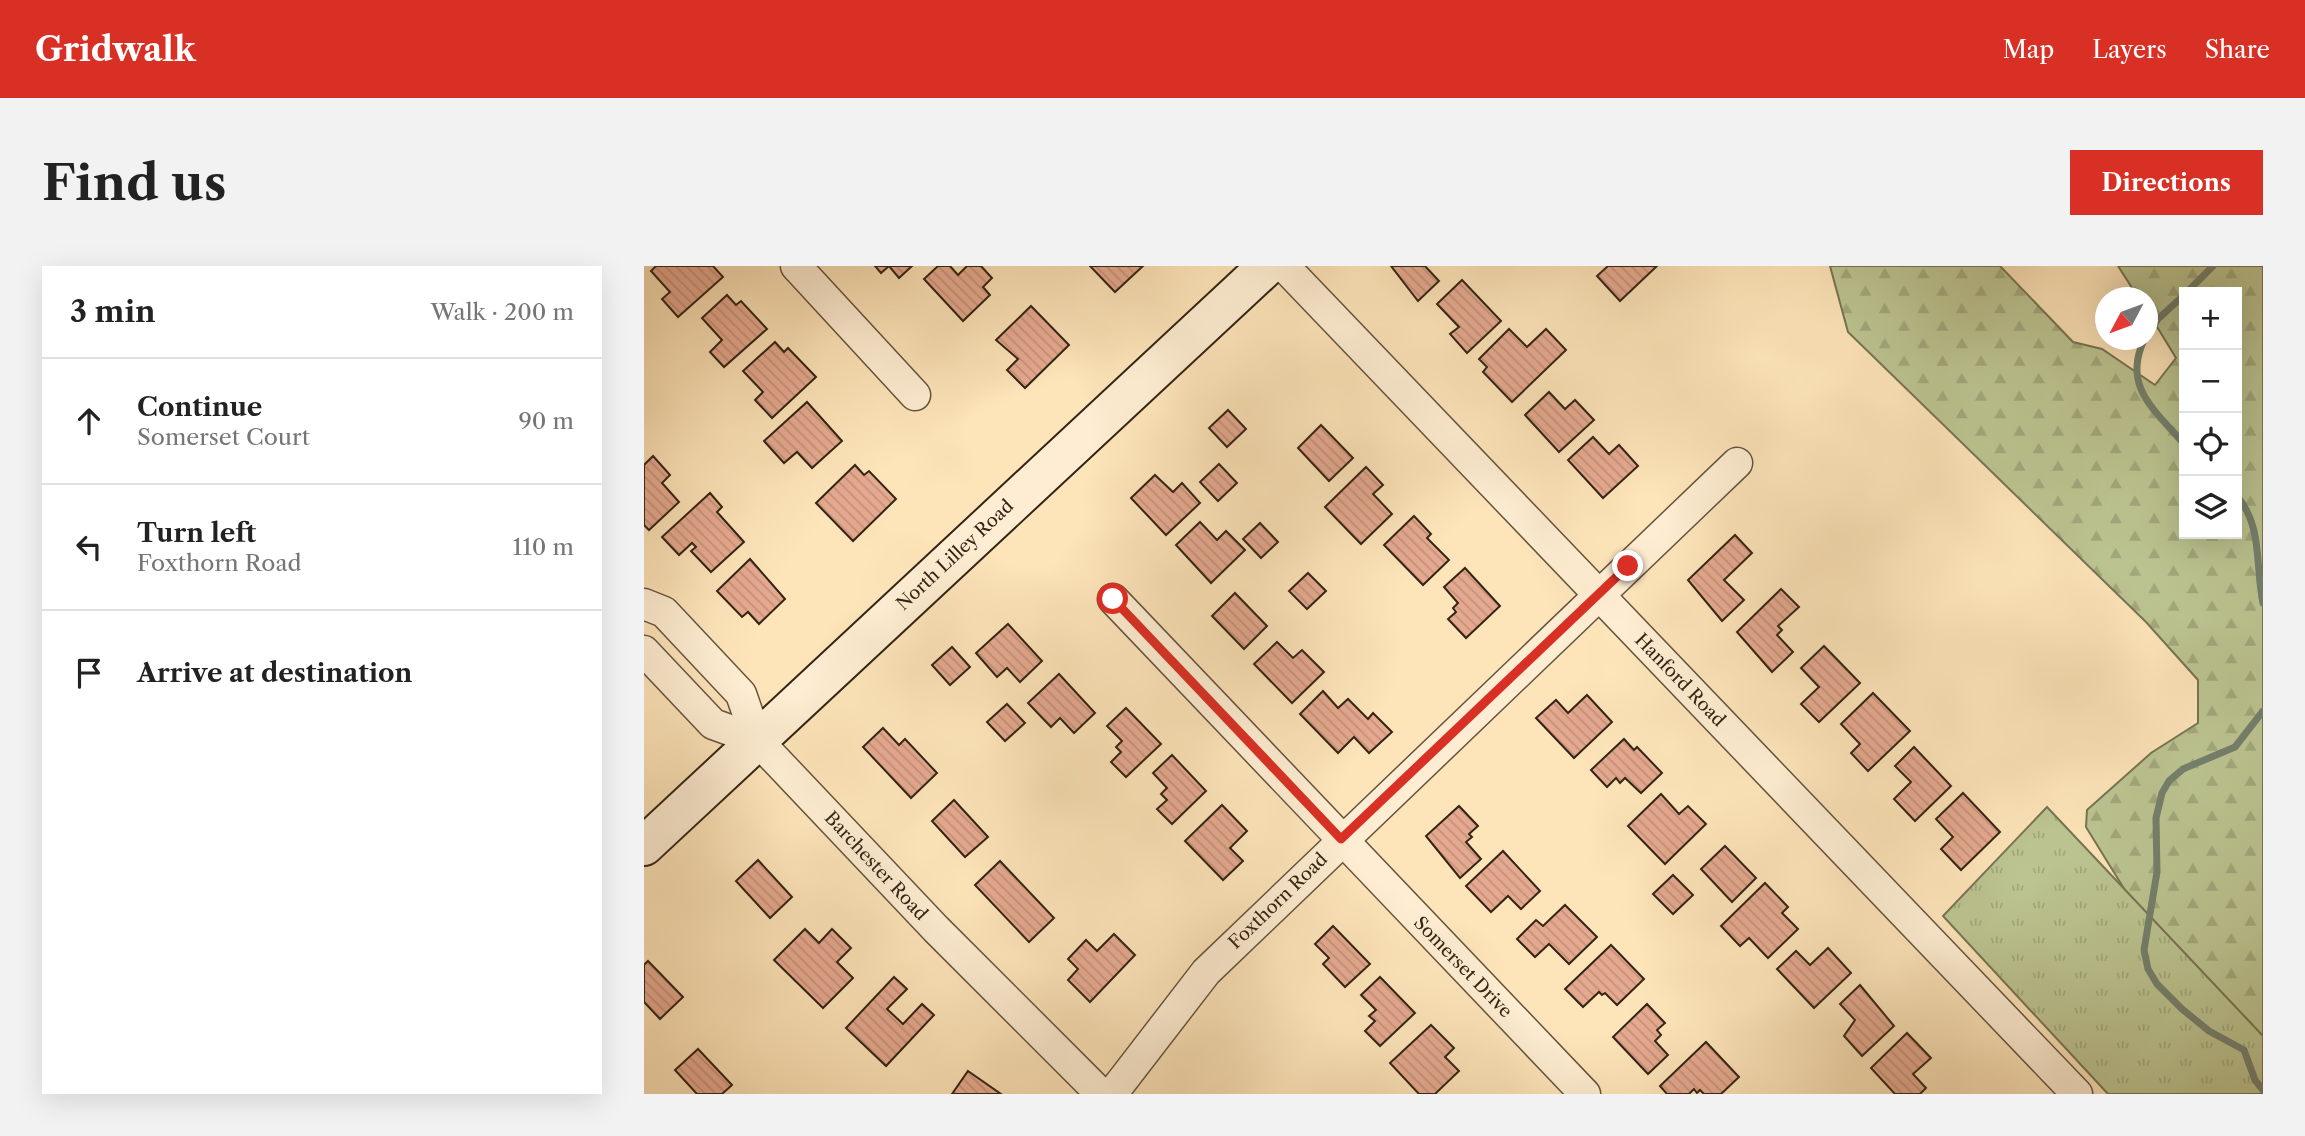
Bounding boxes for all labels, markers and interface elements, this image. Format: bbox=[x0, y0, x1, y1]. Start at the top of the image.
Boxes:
text: Gridwalk bbox=[35, 29, 196, 70]
text: Map bbox=[2003, 35, 2054, 64]
text: Layers bbox=[2092, 35, 2167, 64]
text: Share bbox=[2205, 35, 2270, 64]
button: Directions bbox=[2070, 150, 2263, 215]
text: Find us bbox=[42, 152, 226, 213]
north arrow bbox=[2095, 287, 2158, 350]
map controls bbox=[2179, 287, 2242, 539]
button: + bbox=[2179, 287, 2242, 350]
text: 3 min bbox=[70, 293, 156, 330]
text: Walk · 200 m bbox=[430, 298, 574, 326]
button: − bbox=[2179, 350, 2242, 413]
text: Continue bbox=[137, 391, 262, 423]
icon: ahead bbox=[70, 402, 108, 440]
text: 90 m bbox=[518, 407, 574, 435]
button: locate bbox=[2179, 413, 2242, 476]
text: Somerset Court bbox=[137, 423, 310, 451]
button: layers bbox=[2179, 476, 2242, 539]
street label: North Lilley Road bbox=[892, 495, 1018, 615]
text: Turn left bbox=[137, 517, 256, 549]
icon: left bbox=[70, 528, 108, 566]
text: 110 m bbox=[513, 533, 574, 561]
text: Foxthorn Road bbox=[137, 549, 302, 577]
route end bbox=[1612, 550, 1643, 581]
route start bbox=[1097, 583, 1128, 614]
street label: Hanford Road bbox=[1630, 629, 1730, 731]
icon: arrive bbox=[70, 654, 108, 692]
text: Arrive at destination bbox=[137, 657, 412, 689]
street label: Barchester Road bbox=[820, 807, 932, 925]
street label: Foxthorn Road bbox=[1224, 848, 1332, 954]
street label: Somerset Drive bbox=[1409, 912, 1517, 1022]

